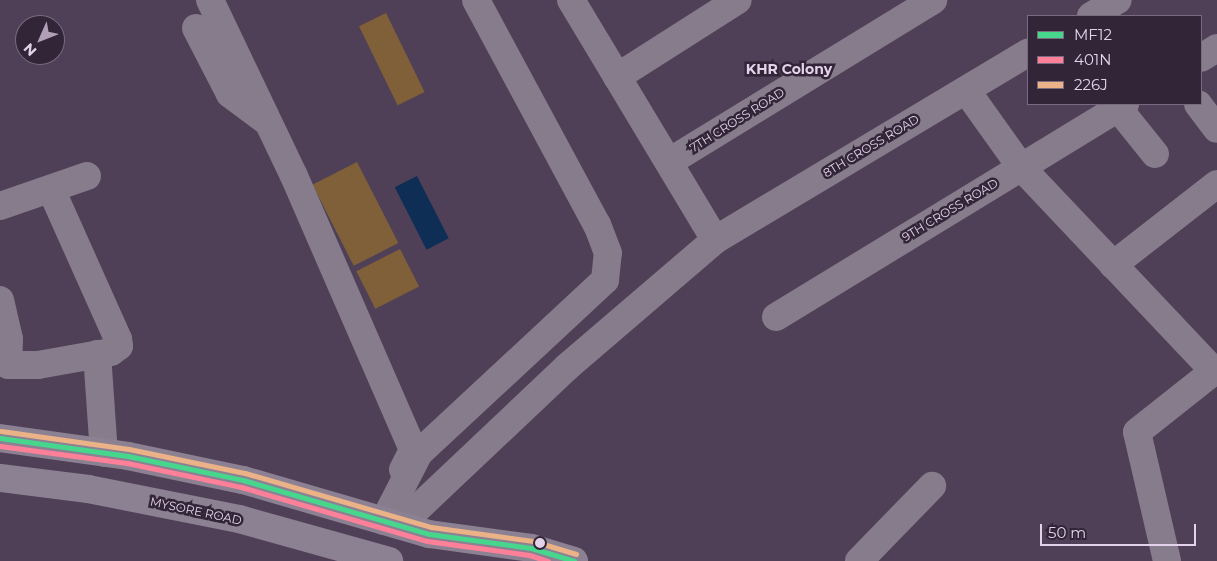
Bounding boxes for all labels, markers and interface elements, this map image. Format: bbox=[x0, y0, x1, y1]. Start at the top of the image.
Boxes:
north arrow bbox=[15, 15, 65, 65]
legend bbox=[1027, 15, 1202, 105]
text: MF12 bbox=[1074, 25, 1112, 44]
text: N bbox=[20, 39, 40, 60]
text: 401N bbox=[1074, 50, 1111, 69]
district label: KHR Colony bbox=[746, 61, 832, 77]
text: 226J bbox=[1074, 75, 1108, 94]
street label: 7TH CROSS ROAD bbox=[687, 85, 787, 155]
street label: 8TH CROSS ROAD bbox=[820, 112, 922, 180]
street label: 9TH CROSS ROAD bbox=[900, 176, 1000, 244]
street label: MYSORE ROAD bbox=[149, 494, 243, 528]
scale bar bbox=[1042, 514, 1198, 546]
text: 50 m bbox=[1048, 523, 1086, 542]
unlabelled marker bbox=[535, 538, 545, 548]

